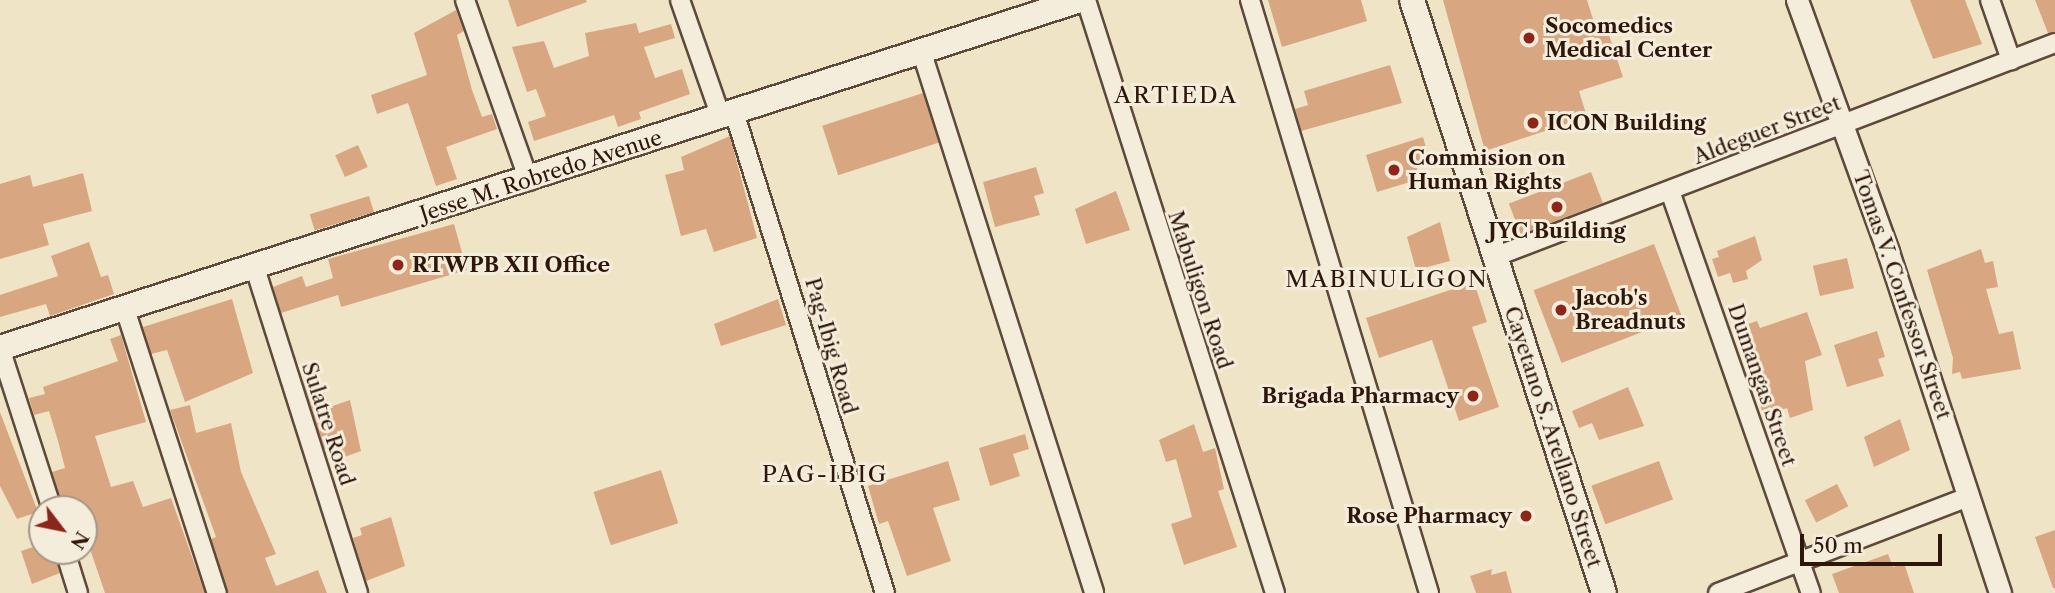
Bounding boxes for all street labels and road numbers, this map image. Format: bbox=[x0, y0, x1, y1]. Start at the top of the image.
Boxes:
street label: Aldeguer Street bbox=[1690, 90, 1844, 170]
street label: Jesse M. Robredo Avenue bbox=[416, 125, 666, 227]
street label: Tomas V. Confessor Street bbox=[1847, 167, 1957, 423]
street label: Mabuligon Road bbox=[1163, 208, 1237, 372]
street label: Pag-Ibig Road bbox=[799, 275, 863, 417]
street label: Dumangas Street bbox=[1722, 300, 1802, 470]
street label: Cayetano S. Arellano Street bbox=[1499, 303, 1607, 571]
street label: Sulatre Road bbox=[296, 359, 360, 489]

